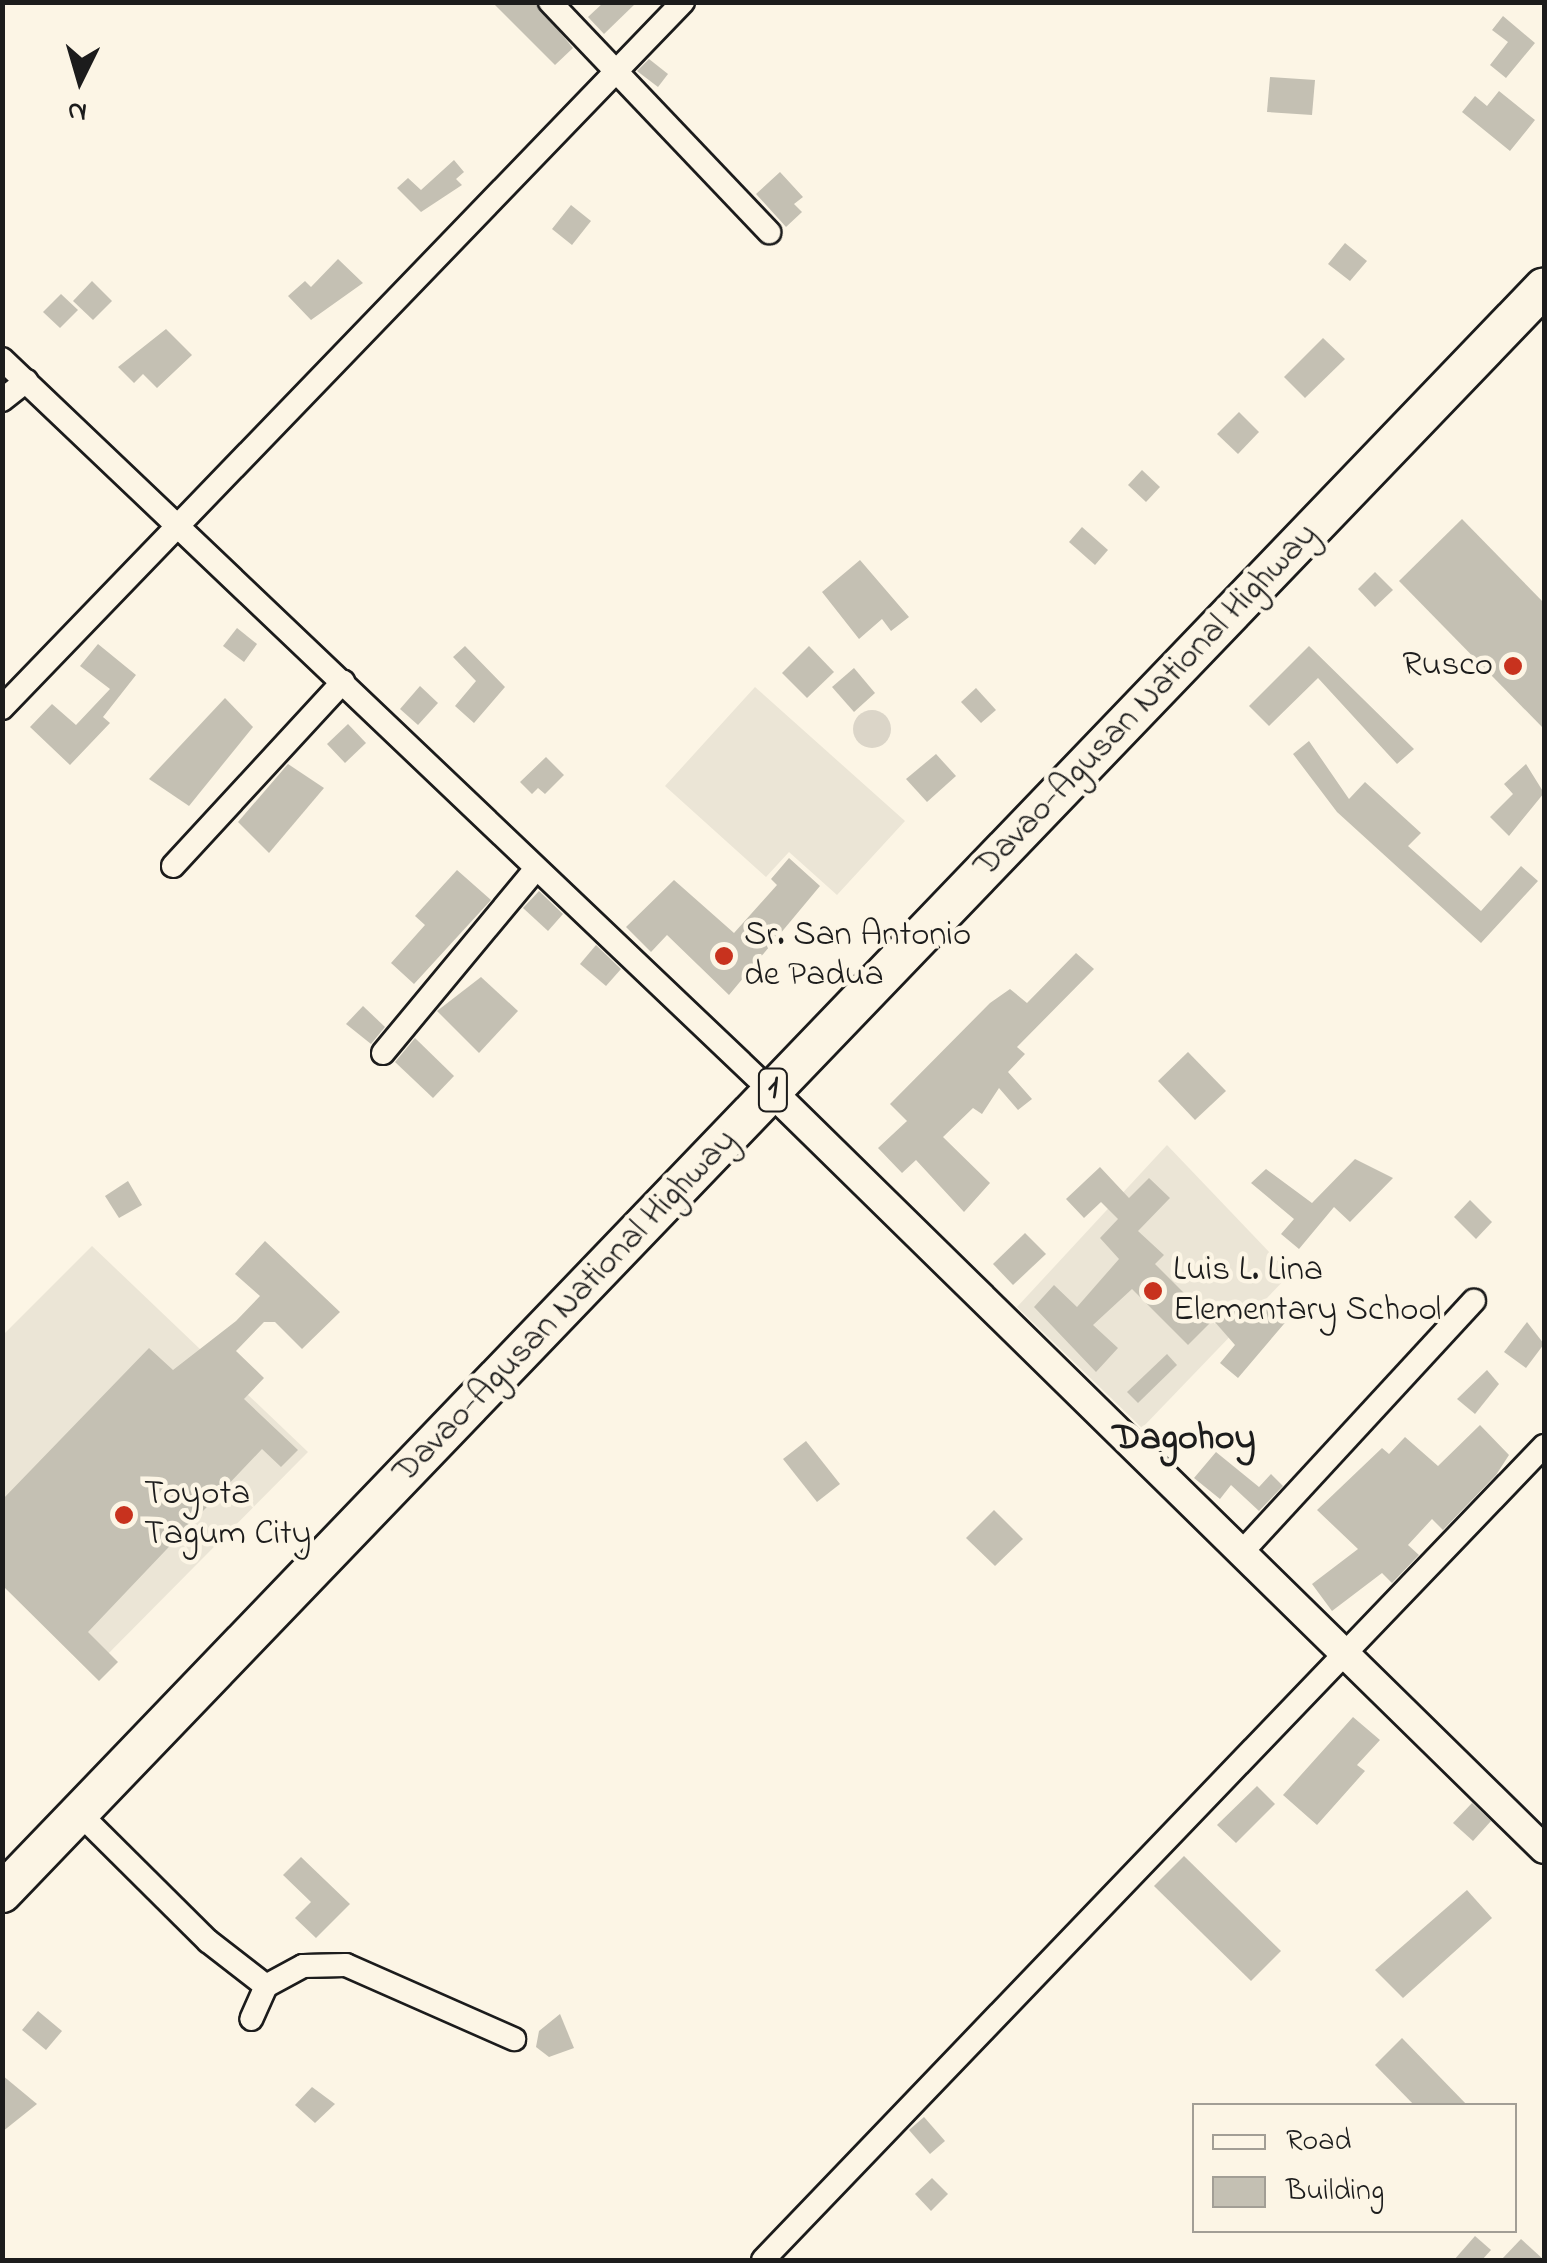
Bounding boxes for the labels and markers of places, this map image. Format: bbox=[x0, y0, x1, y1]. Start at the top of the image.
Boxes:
place label: Rusco bbox=[1402, 645, 1493, 687]
marker: Rusco bbox=[1502, 655, 1524, 677]
place label: Sr. San Antonio de Padua bbox=[744, 915, 971, 997]
marker: Sr. San Antonio de Padua bbox=[713, 945, 735, 967]
place label: Luis L. Lina Elementary School bbox=[1173, 1250, 1441, 1332]
marker: Luis L. Lina Elementary School bbox=[1142, 1280, 1164, 1302]
place label: Toyota Tagum City bbox=[144, 1474, 311, 1556]
marker: Toyota Tagum City bbox=[113, 1504, 135, 1526]

